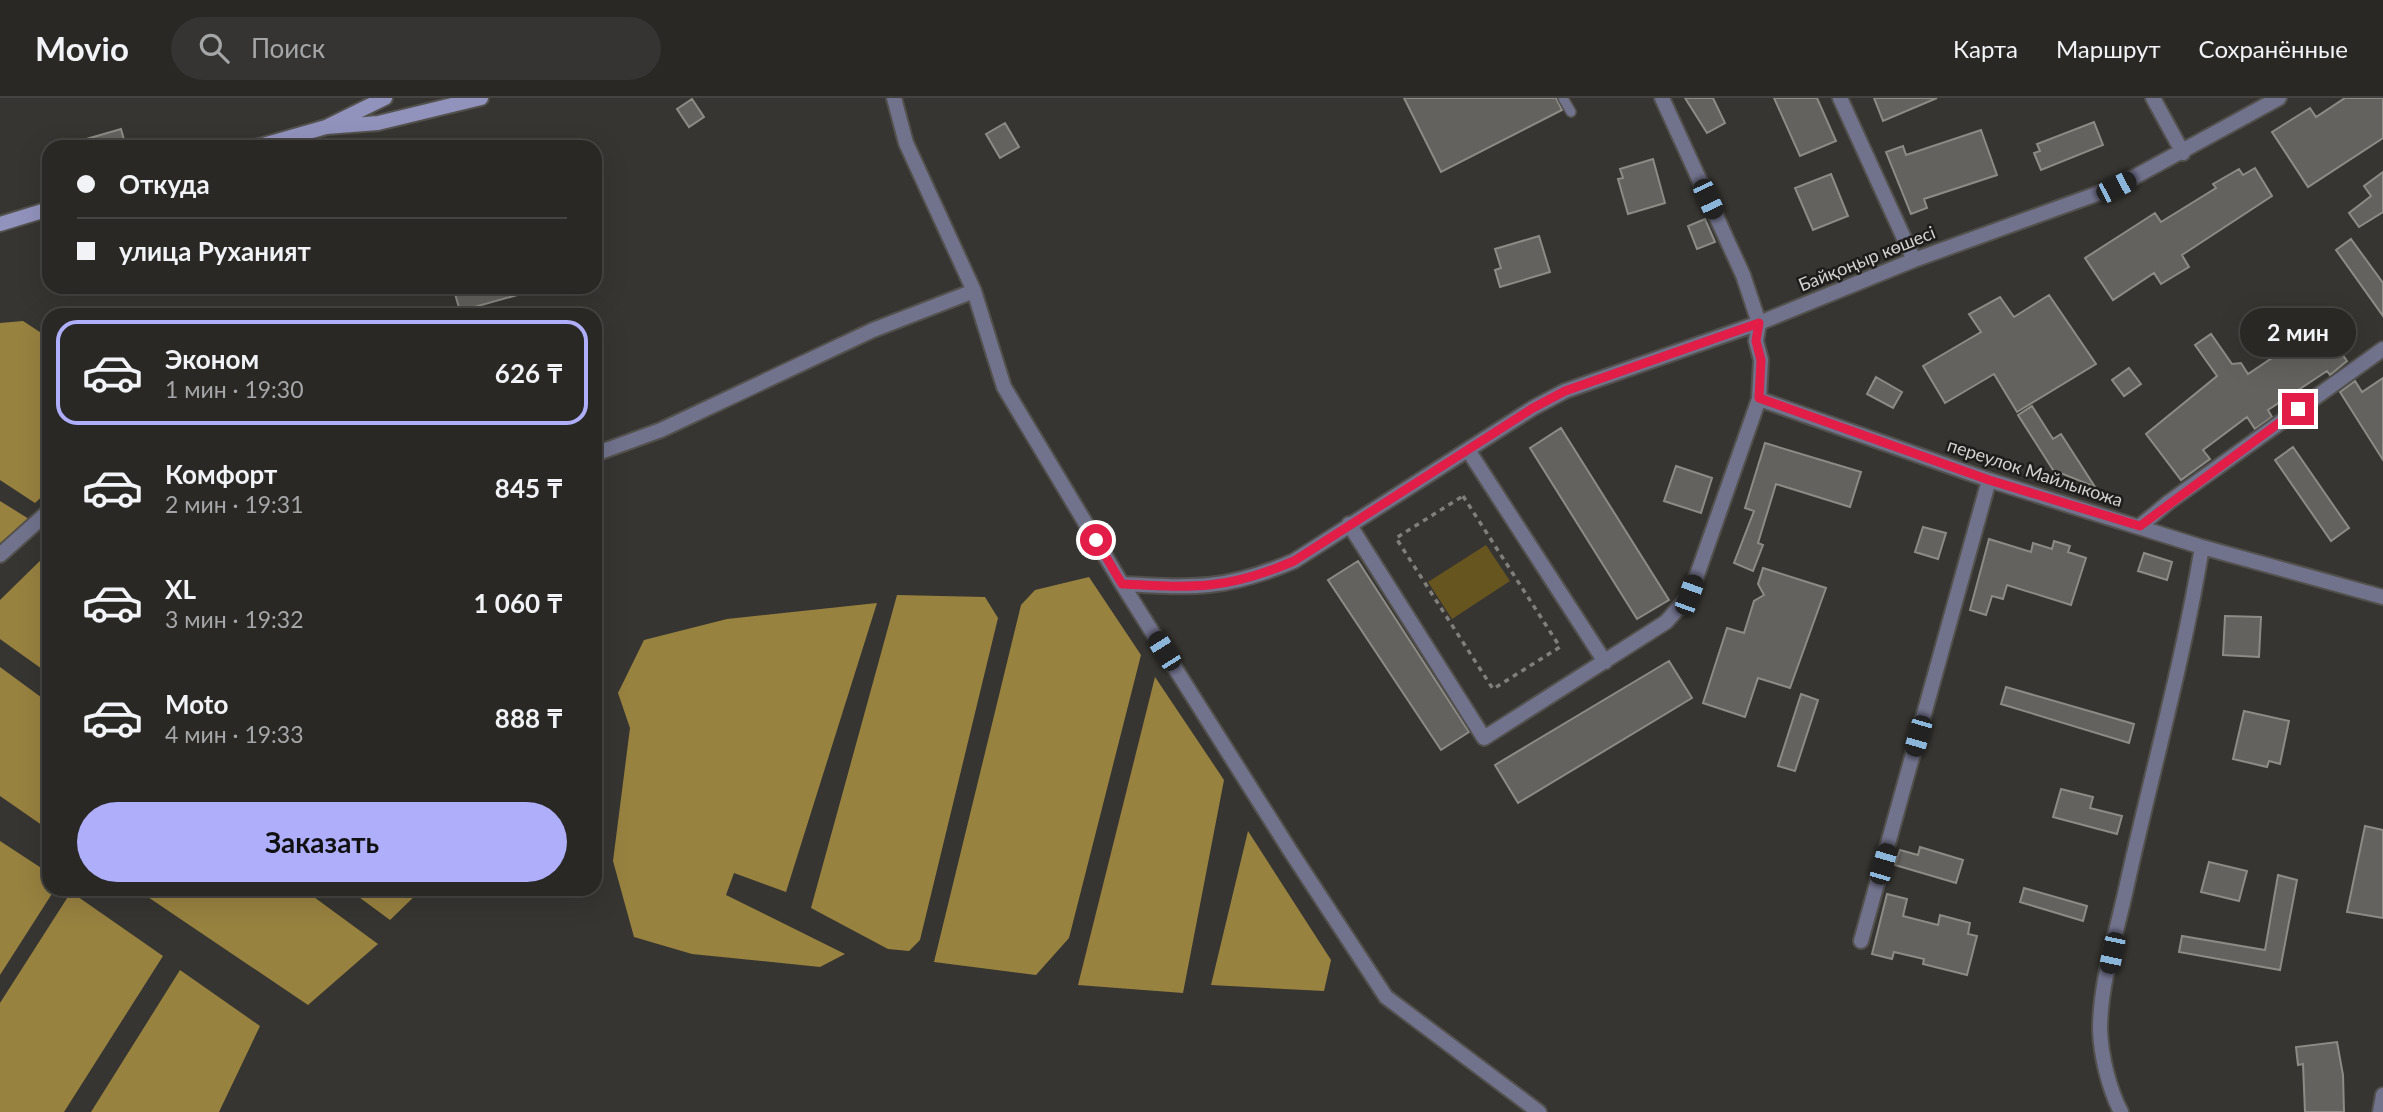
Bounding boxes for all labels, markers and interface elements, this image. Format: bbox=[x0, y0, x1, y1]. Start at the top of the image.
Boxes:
search box bbox=[171, 17, 661, 80]
text: Movio bbox=[35, 28, 129, 68]
icon: search bbox=[195, 29, 233, 67]
text: Поиск bbox=[251, 32, 325, 64]
text: Карта bbox=[1953, 34, 2018, 63]
text: Маршрут bbox=[2056, 34, 2161, 63]
text: Сохранённые bbox=[2199, 34, 2348, 63]
text: Откуда bbox=[119, 168, 210, 200]
car bbox=[2093, 168, 2140, 206]
car bbox=[1690, 176, 1727, 222]
street label: Байқоңыр көшесі bbox=[1795, 221, 1938, 296]
text: улица Руханият bbox=[119, 235, 311, 267]
callout: 2 мин bbox=[2240, 308, 2356, 356]
text: 2 мин bbox=[2267, 318, 2329, 346]
icon: car bbox=[81, 341, 144, 404]
text: Эконом bbox=[165, 343, 259, 375]
text: 626 ₸ bbox=[495, 357, 563, 389]
text: 1 мин · 19:30 bbox=[165, 375, 304, 403]
route end bbox=[2282, 393, 2314, 425]
street label: переулок Майлыкожа bbox=[1945, 433, 2126, 511]
icon: car bbox=[81, 456, 144, 519]
text: Комфорт bbox=[165, 458, 277, 490]
text: 845 ₸ bbox=[495, 472, 563, 504]
text: 2 мин · 19:31 bbox=[165, 490, 304, 518]
route start bbox=[1080, 524, 1112, 556]
icon: car bbox=[81, 571, 144, 634]
car bbox=[1672, 572, 1707, 618]
text: XL bbox=[165, 573, 196, 605]
text: 1 060 ₸ bbox=[473, 587, 563, 619]
text: 3 мин · 19:32 bbox=[165, 605, 304, 633]
car bbox=[1144, 628, 1185, 674]
icon: car bbox=[81, 686, 144, 749]
text: Moto bbox=[165, 688, 228, 720]
text: 888 ₸ bbox=[495, 702, 563, 734]
car bbox=[1903, 713, 1934, 759]
text: 4 мин · 19:33 bbox=[165, 720, 304, 748]
button: Заказать bbox=[77, 802, 567, 882]
car bbox=[1868, 841, 1899, 887]
car bbox=[2098, 930, 2127, 976]

